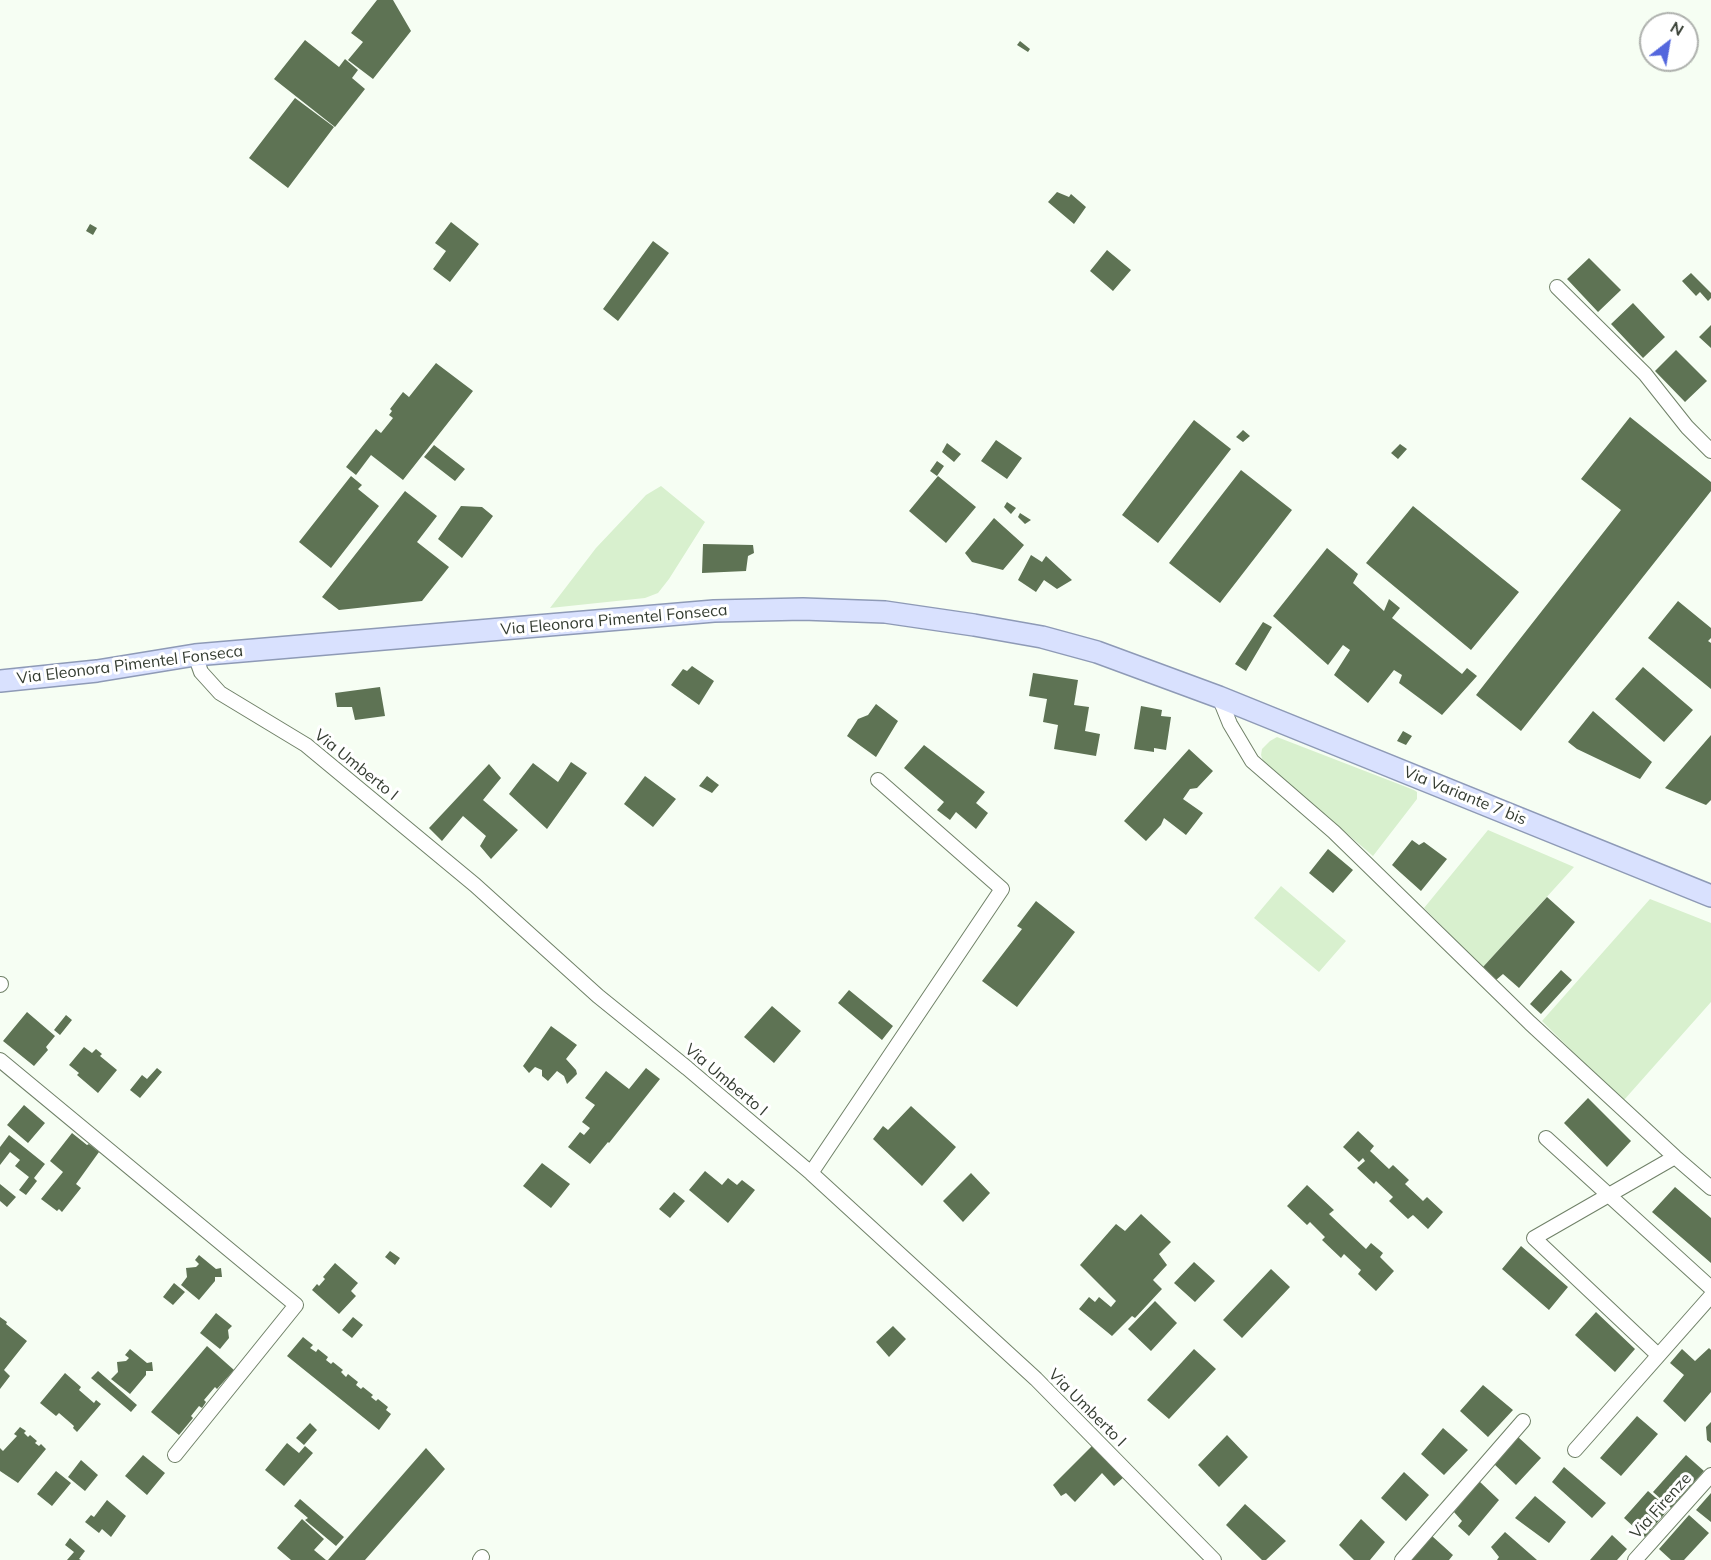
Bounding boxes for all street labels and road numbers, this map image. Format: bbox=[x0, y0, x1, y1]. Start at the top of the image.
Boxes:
street label: Via Eleonora Pimentel Fonseca bbox=[500, 601, 728, 639]
street label: Via Eleonora Pimentel Fonseca bbox=[16, 642, 244, 688]
street label: Via Umberto I bbox=[310, 725, 402, 805]
street label: Via Variante 7 bis bbox=[1401, 763, 1529, 829]
street label: Via Umberto I bbox=[681, 1040, 771, 1120]
street label: Via Umberto I bbox=[1044, 1365, 1130, 1451]
street label: Via Firenze bbox=[1626, 1469, 1696, 1543]

